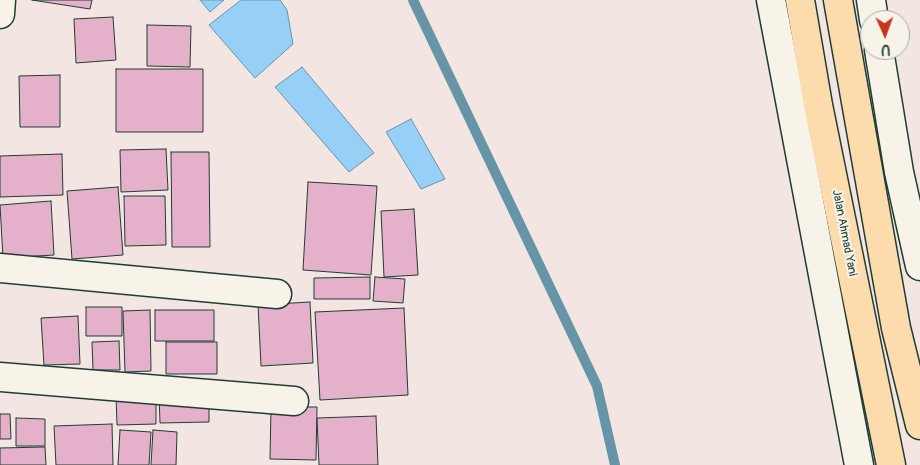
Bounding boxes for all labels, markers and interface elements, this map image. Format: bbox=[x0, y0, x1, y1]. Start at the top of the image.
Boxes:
north arrow bbox=[860, 10, 910, 60]
text: U bbox=[881, 41, 890, 58]
street label: Jalan Ahmad Yani bbox=[829, 189, 859, 277]

